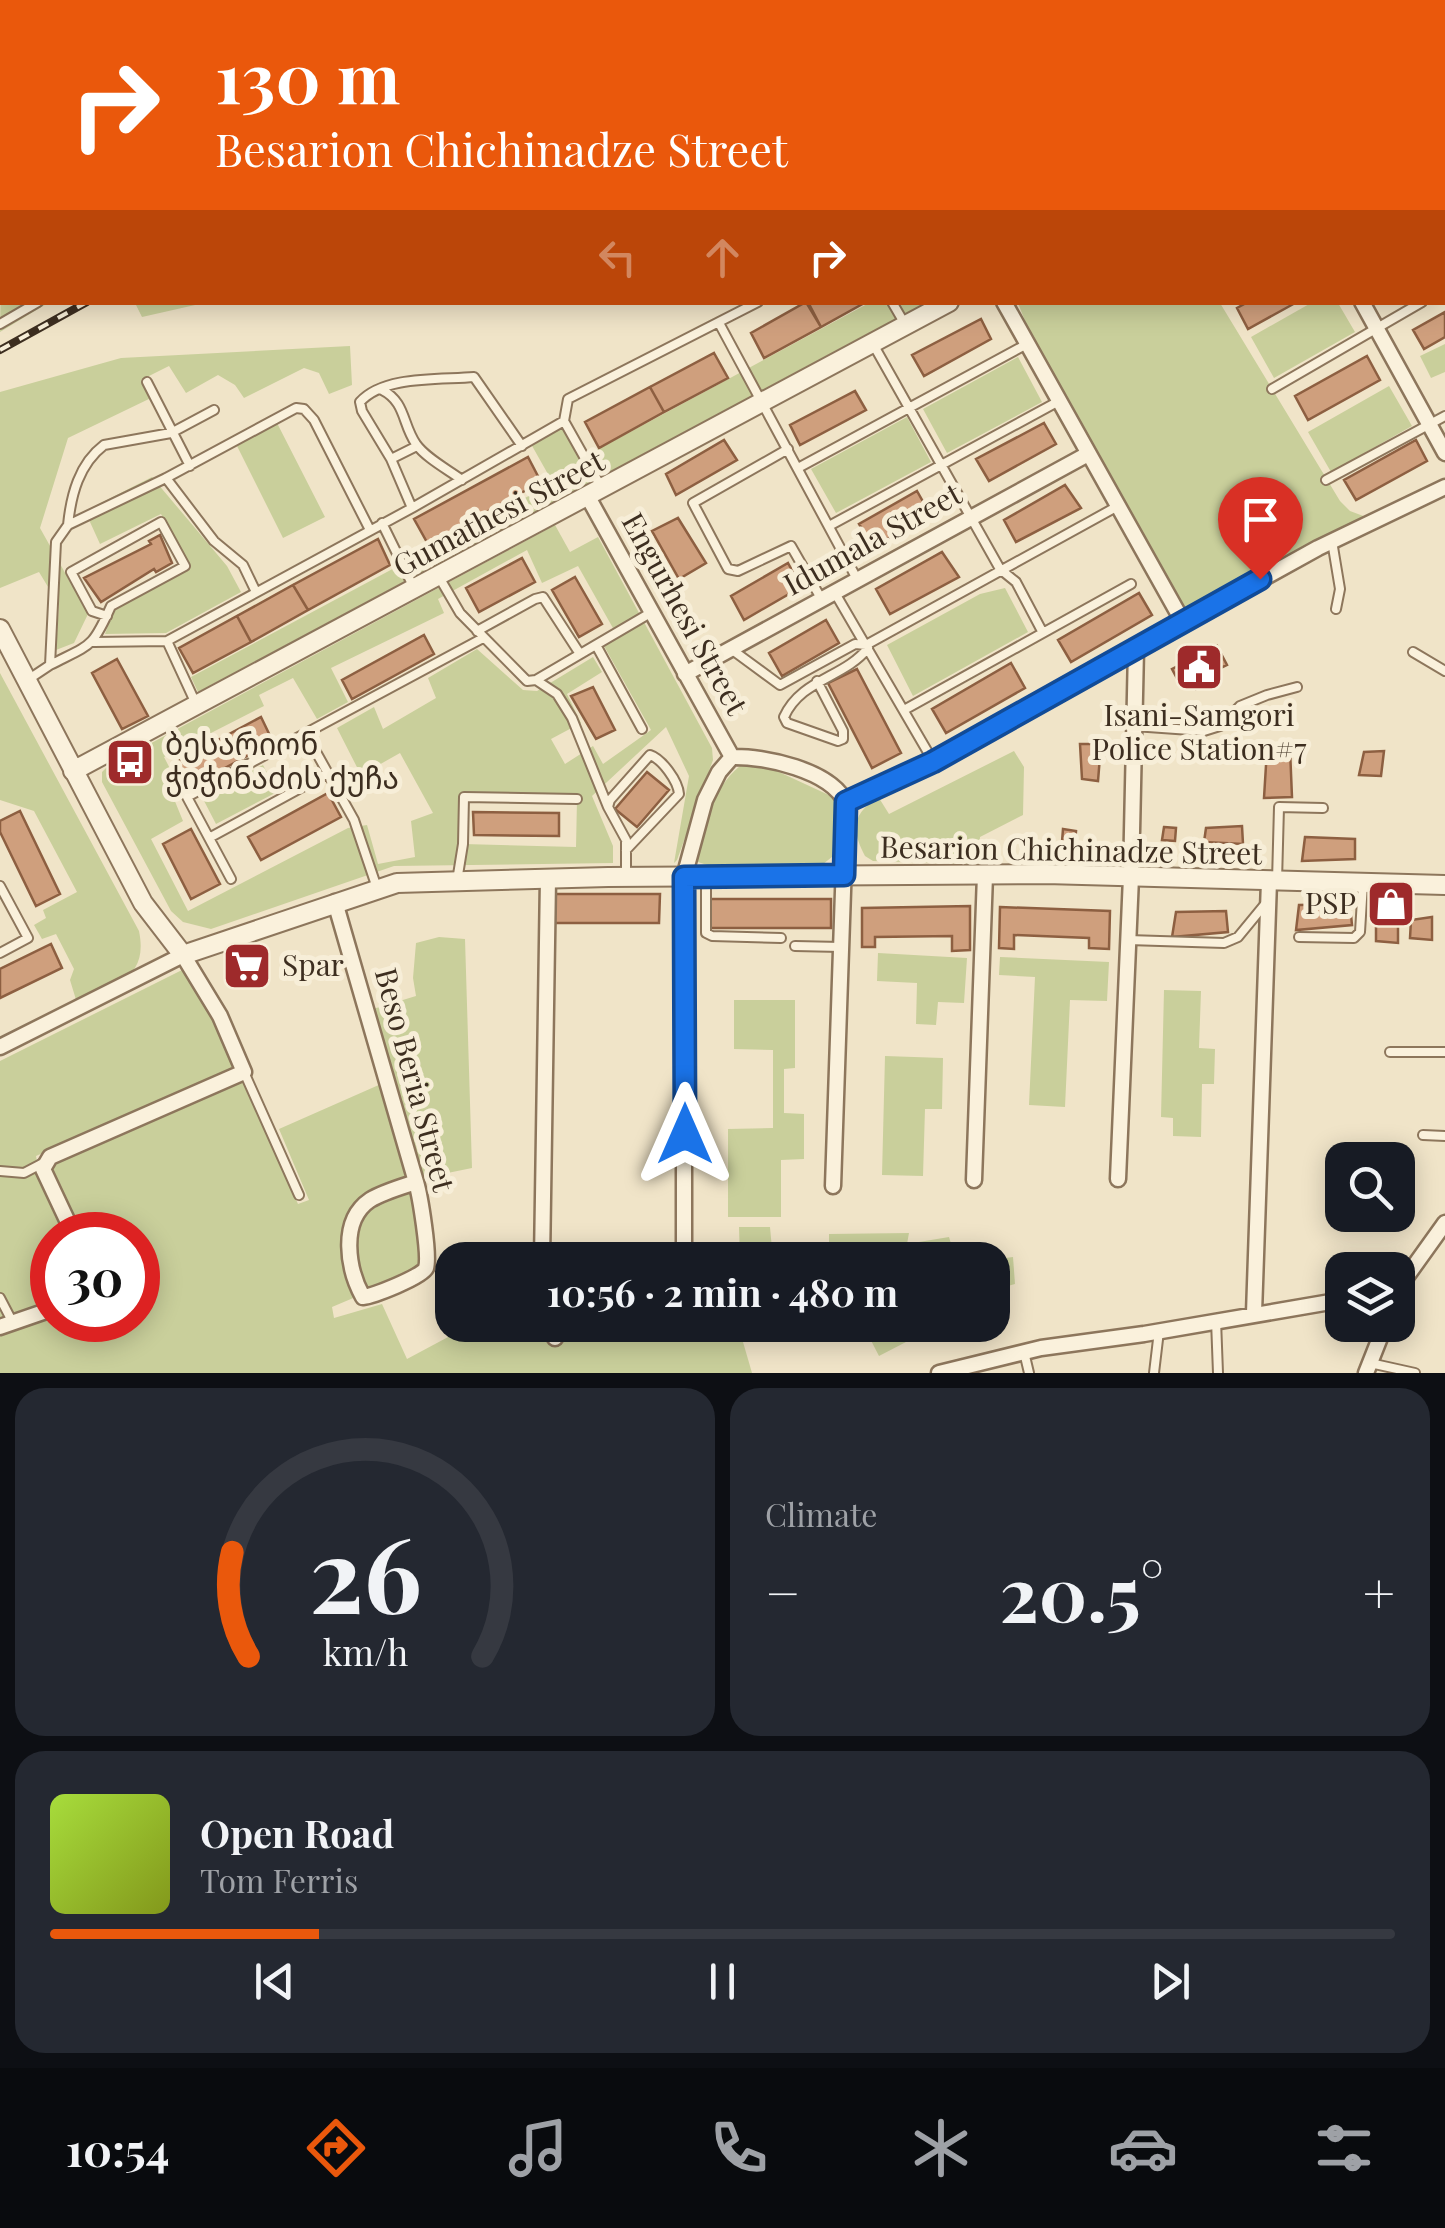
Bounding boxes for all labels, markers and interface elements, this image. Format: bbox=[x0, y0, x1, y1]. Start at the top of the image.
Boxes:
text: 130 m bbox=[215, 28, 400, 122]
icon: right bbox=[50, 40, 180, 170]
text: Besarion Chichinadze Street bbox=[215, 118, 788, 178]
icon: left bbox=[590, 230, 645, 285]
icon: ahead bbox=[695, 230, 750, 285]
icon: right bbox=[800, 230, 855, 285]
street label: Gumathesi Street bbox=[385, 440, 611, 585]
street label: Idumala Street bbox=[776, 473, 968, 604]
pin bbox=[1218, 477, 1303, 580]
icon: arrive bbox=[1233, 492, 1288, 547]
street label: Engurhesi Street bbox=[614, 505, 758, 721]
public building icon: Isani-Samgori Police Station#7 bbox=[1173, 641, 1225, 693]
place label: Isani-Samgori Police Station#7 bbox=[1092, 694, 1306, 768]
place label: ბესარიონ ჭიჭინაძის ქუჩა bbox=[165, 723, 399, 797]
bus stop icon: ბესარიონ ჭიჭინაძის ქუჩა bbox=[104, 736, 156, 788]
street label: Besarion Chichinadze Street bbox=[880, 826, 1263, 872]
shop icon: PSP bbox=[1365, 878, 1417, 930]
place label: PSP bbox=[1305, 882, 1356, 922]
supermarket icon: Spar bbox=[221, 940, 273, 992]
place label: Spar bbox=[282, 944, 344, 984]
street label: Beso Beria Street bbox=[367, 963, 465, 1196]
position arrow bbox=[633, 1082, 737, 1186]
map controls bbox=[1325, 1142, 1415, 1342]
button: search bbox=[1325, 1142, 1415, 1232]
speed limit sign: 30 bbox=[30, 1212, 160, 1342]
button: layers bbox=[1325, 1252, 1415, 1342]
text: 10:56 · 2 min · 480 m bbox=[547, 1266, 898, 1317]
text: Climate bbox=[765, 1492, 877, 1535]
text: 26 bbox=[309, 1501, 421, 1640]
text: 20.5° bbox=[1000, 1541, 1164, 1641]
text: − bbox=[765, 1554, 801, 1628]
text: + bbox=[1363, 1554, 1395, 1628]
text: km/h bbox=[322, 1627, 408, 1675]
text: Open Road bbox=[200, 1807, 394, 1858]
text: Tom Ferris bbox=[200, 1858, 358, 1901]
icon: previous bbox=[247, 1954, 302, 2009]
icon: pause bbox=[695, 1954, 750, 2009]
icon: next bbox=[1143, 1954, 1198, 2009]
icon: directions bbox=[301, 2113, 371, 2183]
icon: music bbox=[503, 2113, 573, 2183]
icon: phone bbox=[704, 2113, 774, 2183]
icon: climate bbox=[906, 2113, 976, 2183]
icon: car bbox=[1108, 2113, 1178, 2183]
icon: filters bbox=[1309, 2113, 1379, 2183]
text: 10:54 bbox=[66, 2118, 170, 2178]

